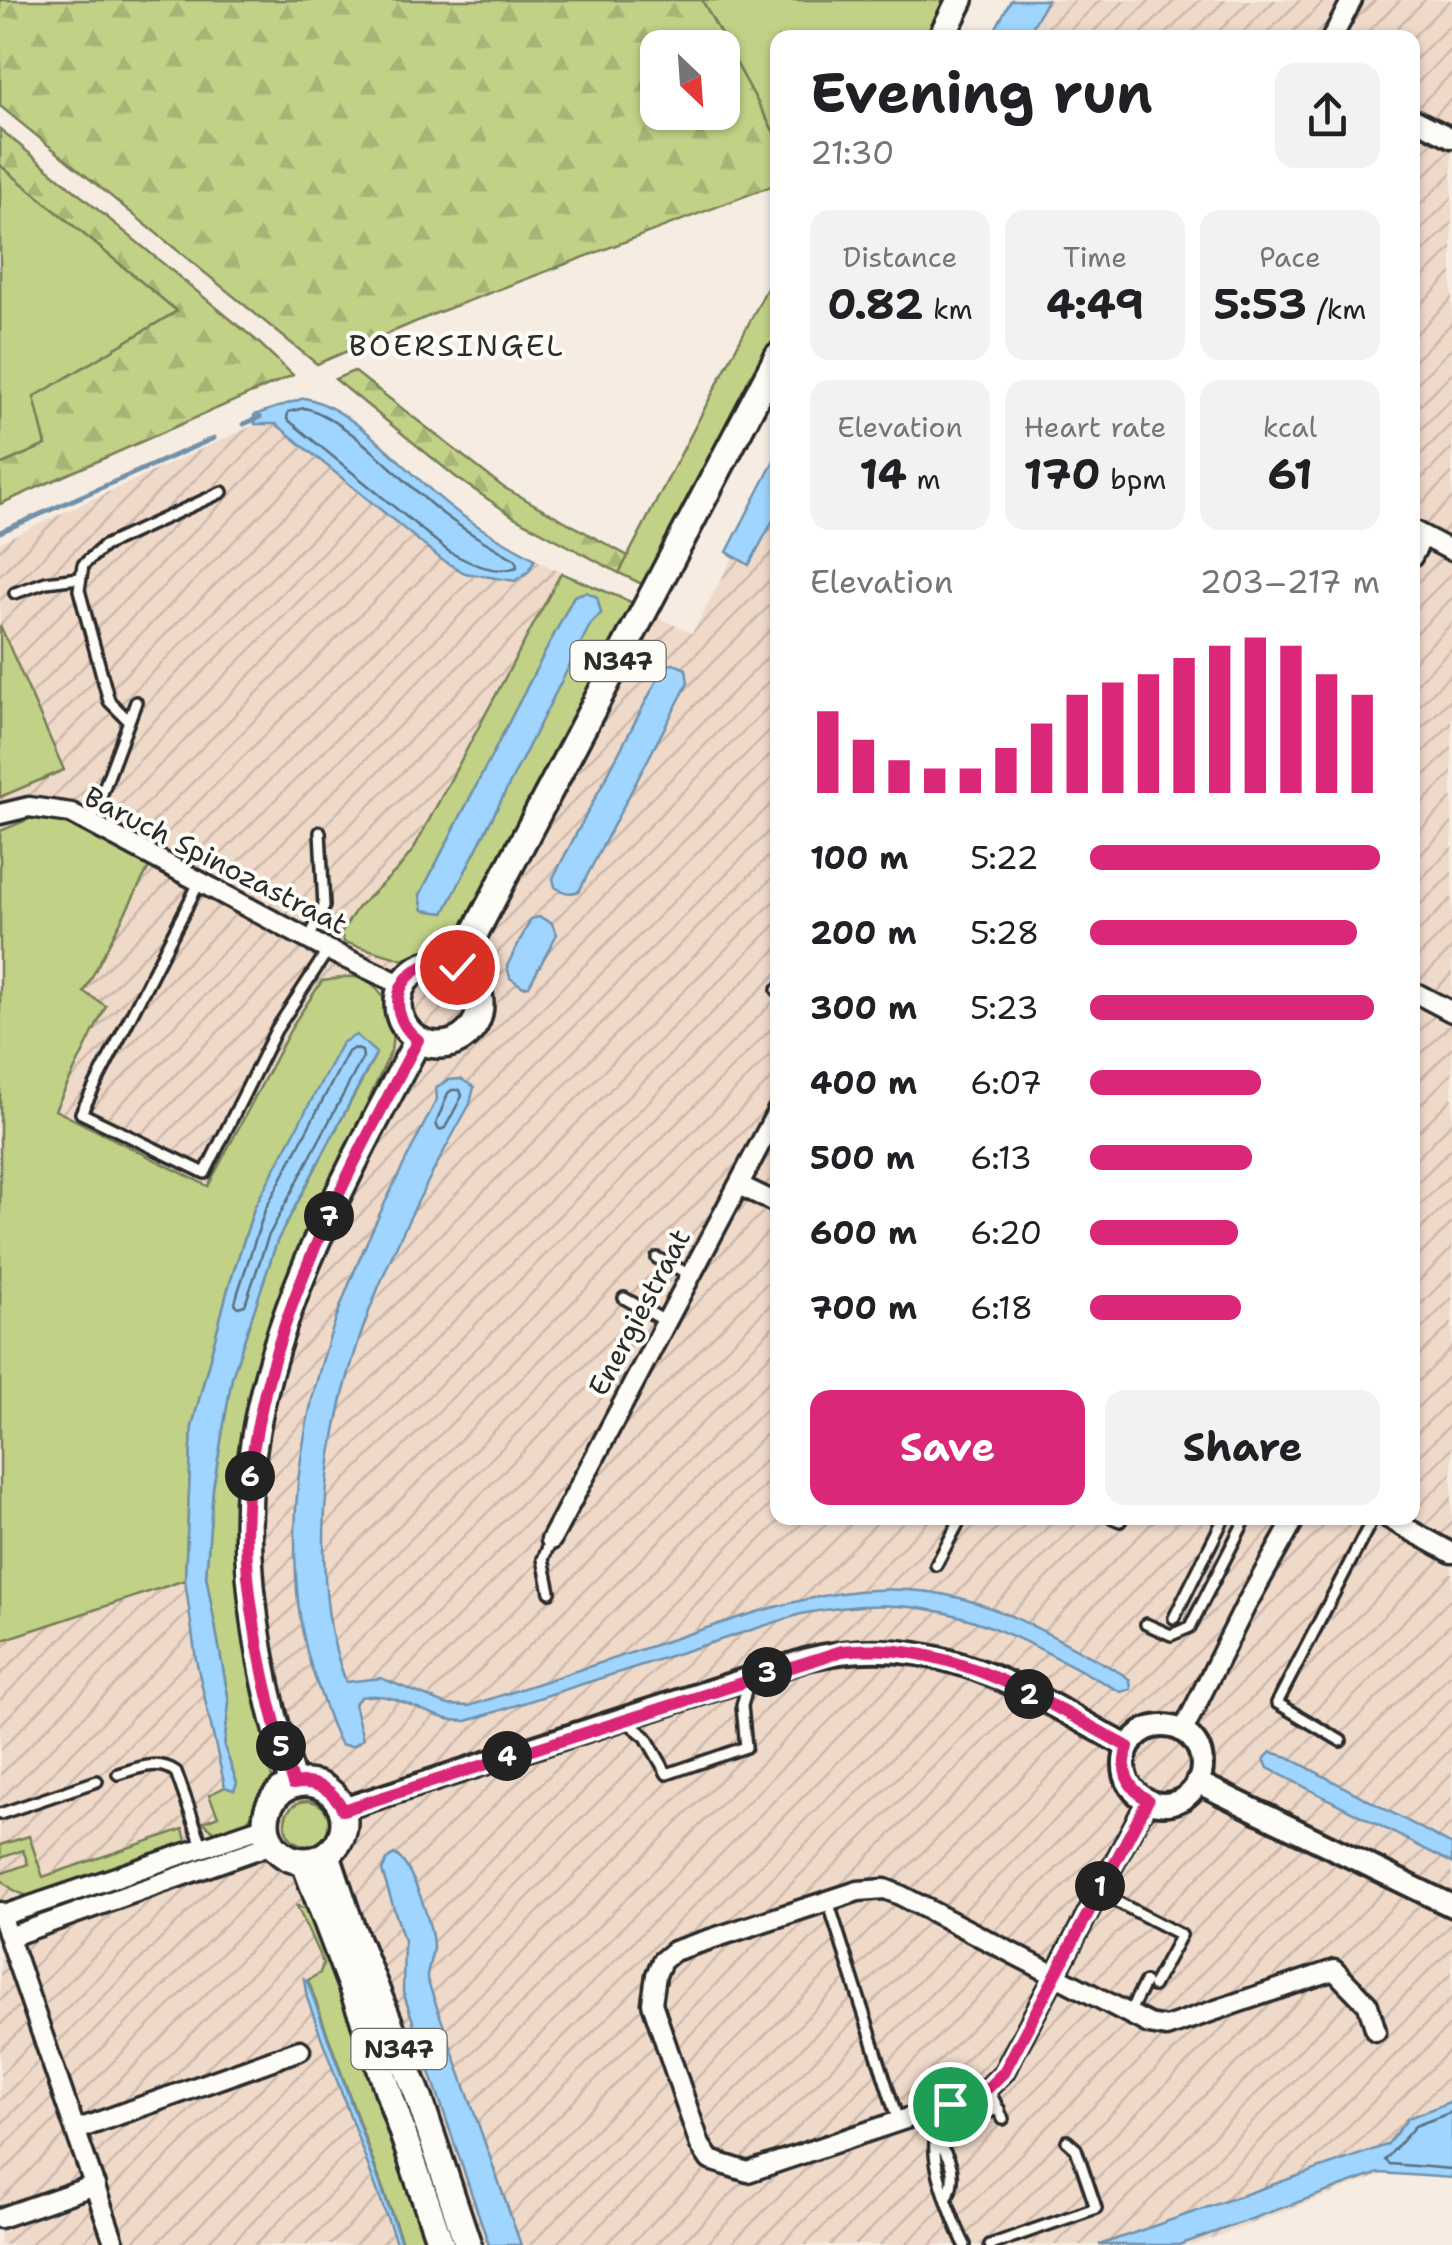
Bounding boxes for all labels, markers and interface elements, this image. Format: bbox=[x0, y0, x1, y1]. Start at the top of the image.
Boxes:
north arrow bbox=[640, 30, 740, 130]
map controls bbox=[640, 30, 740, 130]
text: Evening run bbox=[810, 56, 1153, 130]
button: share bbox=[1275, 63, 1380, 168]
text: 21:30 bbox=[810, 131, 894, 174]
text: Distance bbox=[843, 238, 957, 276]
text: Time bbox=[1063, 238, 1127, 276]
text: Pace bbox=[1259, 238, 1321, 276]
text: 0.82 bbox=[827, 276, 924, 332]
text: 4:49 bbox=[1046, 276, 1144, 332]
text: 5:53 bbox=[1214, 276, 1307, 332]
text: km bbox=[924, 290, 973, 328]
text: /km bbox=[1307, 290, 1366, 328]
district label: BOERSINGEL bbox=[349, 325, 565, 366]
text: Elevation bbox=[837, 408, 963, 446]
text: Heart rate bbox=[1024, 408, 1166, 446]
text: kcal bbox=[1263, 408, 1317, 446]
text: 14 bbox=[859, 446, 907, 502]
text: 170 bbox=[1023, 446, 1101, 502]
text: 61 bbox=[1267, 446, 1313, 502]
text: m bbox=[907, 460, 941, 498]
text: bpm bbox=[1101, 460, 1167, 498]
text: Elevation bbox=[810, 560, 953, 603]
text: 203–217 m bbox=[1200, 560, 1380, 603]
road number: N347 bbox=[570, 641, 666, 681]
street label: Baruch Spinozastraat bbox=[78, 777, 354, 943]
text: 100 m bbox=[810, 836, 909, 879]
text: 5:22 bbox=[970, 836, 1039, 879]
text: 200 m bbox=[810, 911, 917, 954]
text: 5:28 bbox=[970, 911, 1039, 954]
pin bbox=[415, 925, 500, 1010]
icon: check bbox=[430, 940, 485, 995]
text: 300 m bbox=[810, 986, 917, 1029]
text: 5:23 bbox=[970, 986, 1039, 1029]
text: 400 m bbox=[810, 1061, 917, 1104]
text: 6:07 bbox=[970, 1061, 1042, 1104]
text: 500 m bbox=[810, 1136, 915, 1179]
text: 6:13 bbox=[970, 1136, 1032, 1179]
pin: 7 bbox=[304, 1191, 354, 1241]
text: 7 bbox=[319, 1197, 339, 1235]
text: 600 m bbox=[810, 1211, 917, 1254]
text: 6:20 bbox=[970, 1211, 1042, 1254]
street label: Energiestraat bbox=[579, 1222, 699, 1402]
text: 700 m bbox=[810, 1286, 917, 1329]
text: 6:18 bbox=[970, 1286, 1033, 1329]
button: Save bbox=[810, 1390, 1085, 1505]
button: Share bbox=[1105, 1390, 1380, 1505]
pin: 6 bbox=[225, 1451, 275, 1501]
text: 6 bbox=[240, 1457, 260, 1495]
pin: 3 bbox=[742, 1647, 792, 1697]
text: 3 bbox=[757, 1653, 777, 1691]
pin: 2 bbox=[1004, 1669, 1054, 1719]
text: 2 bbox=[1019, 1675, 1039, 1713]
pin: 5 bbox=[256, 1721, 306, 1771]
text: 5 bbox=[272, 1727, 290, 1765]
pin: 4 bbox=[482, 1731, 532, 1781]
text: 4 bbox=[497, 1737, 517, 1775]
pin: 1 bbox=[1075, 1861, 1125, 1911]
text: 1 bbox=[1094, 1867, 1106, 1905]
road number: N347 bbox=[352, 2029, 446, 2069]
pin bbox=[908, 2062, 993, 2147]
icon: arrive bbox=[923, 2077, 978, 2132]

